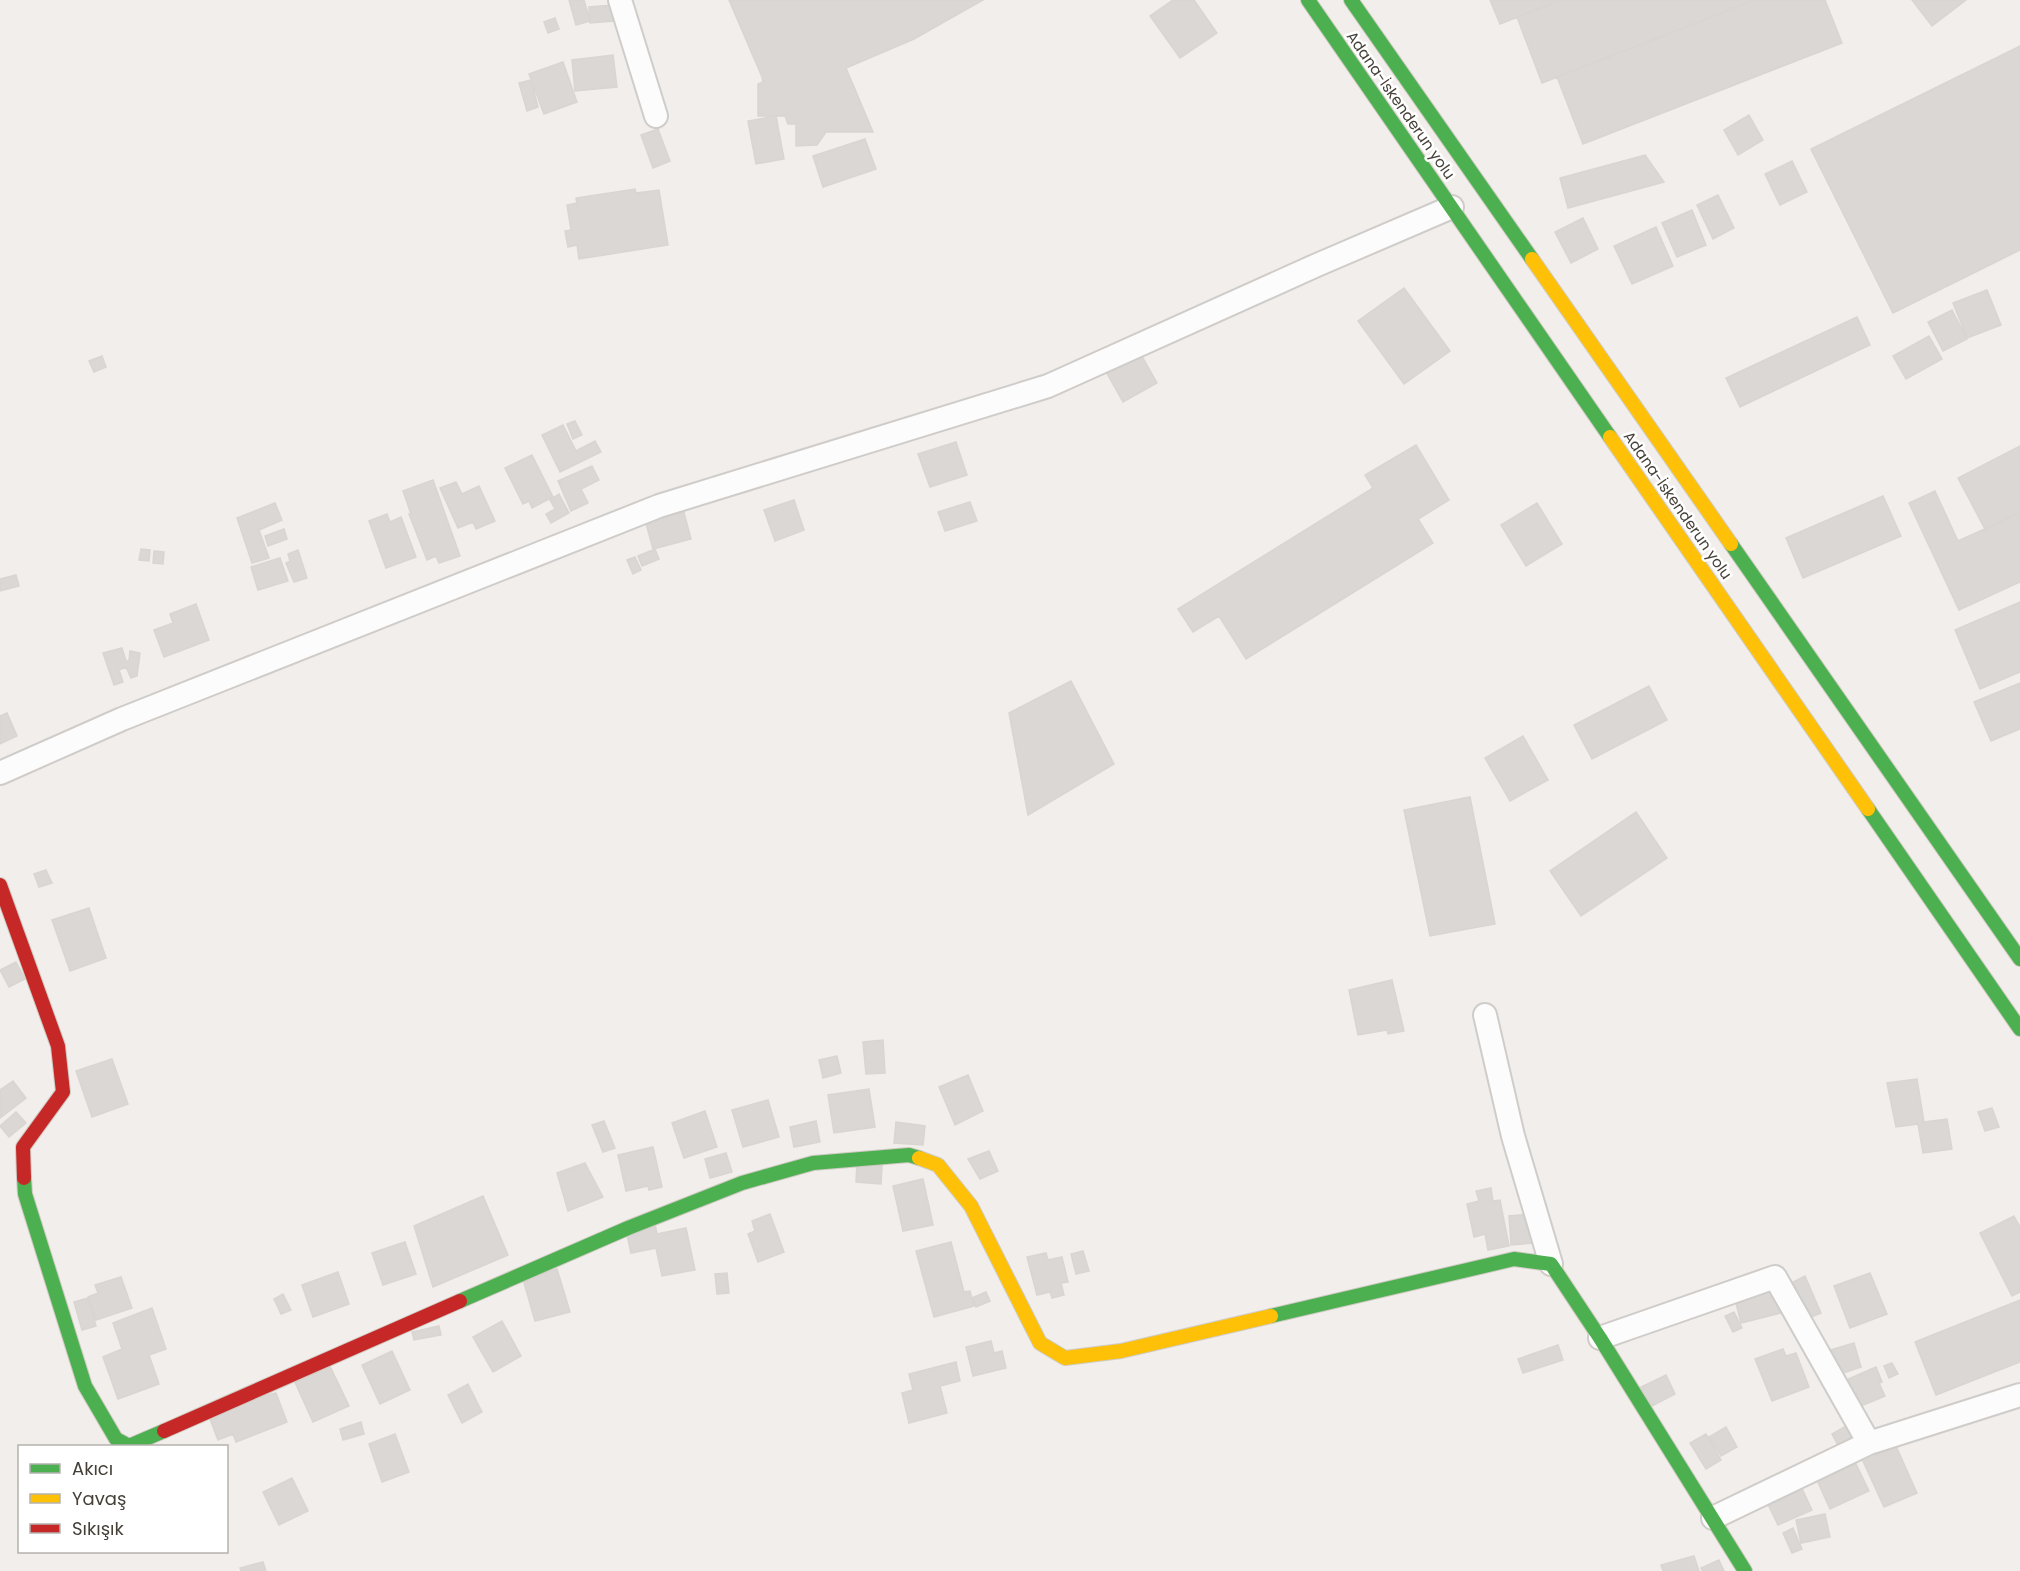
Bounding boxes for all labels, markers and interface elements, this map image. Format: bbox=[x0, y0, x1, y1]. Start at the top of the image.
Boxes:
street label: Adana-İskenderun yolu bbox=[1342, 27, 1460, 183]
street label: Adana-İskenderun yolu bbox=[1619, 427, 1737, 583]
legend bbox=[18, 1445, 228, 1553]
text: Akıcı bbox=[72, 1456, 113, 1481]
text: Yavaş bbox=[72, 1486, 126, 1511]
text: Sıkışık bbox=[72, 1516, 125, 1541]

